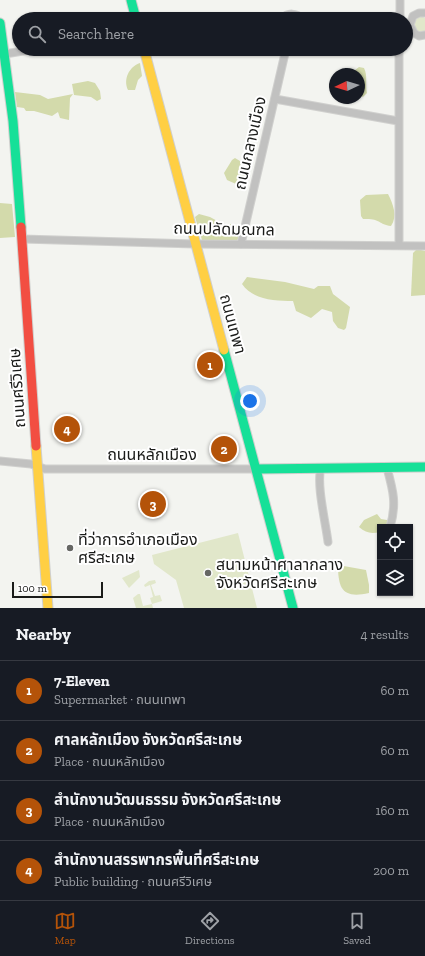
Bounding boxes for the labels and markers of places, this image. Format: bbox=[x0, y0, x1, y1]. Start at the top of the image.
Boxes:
pin: 1 bbox=[197, 350, 223, 380]
pin: 4 bbox=[54, 414, 80, 444]
pin: 2 bbox=[211, 434, 237, 464]
pin: 3 bbox=[140, 489, 166, 519]
place label: ที่ว่าการอำเภอเมือง ศรีสะเกษ bbox=[78, 528, 198, 567]
marker: ที่ว่าการอำเภอเมือง ศรีสะเกษ bbox=[65, 543, 75, 553]
place label: สนามหน้าศาลากลาง จังหวัดศรีสะเกษ bbox=[216, 555, 343, 592]
marker: สนามหน้าศาลากลาง จังหวัดศรีสะเกษ bbox=[203, 568, 213, 578]

